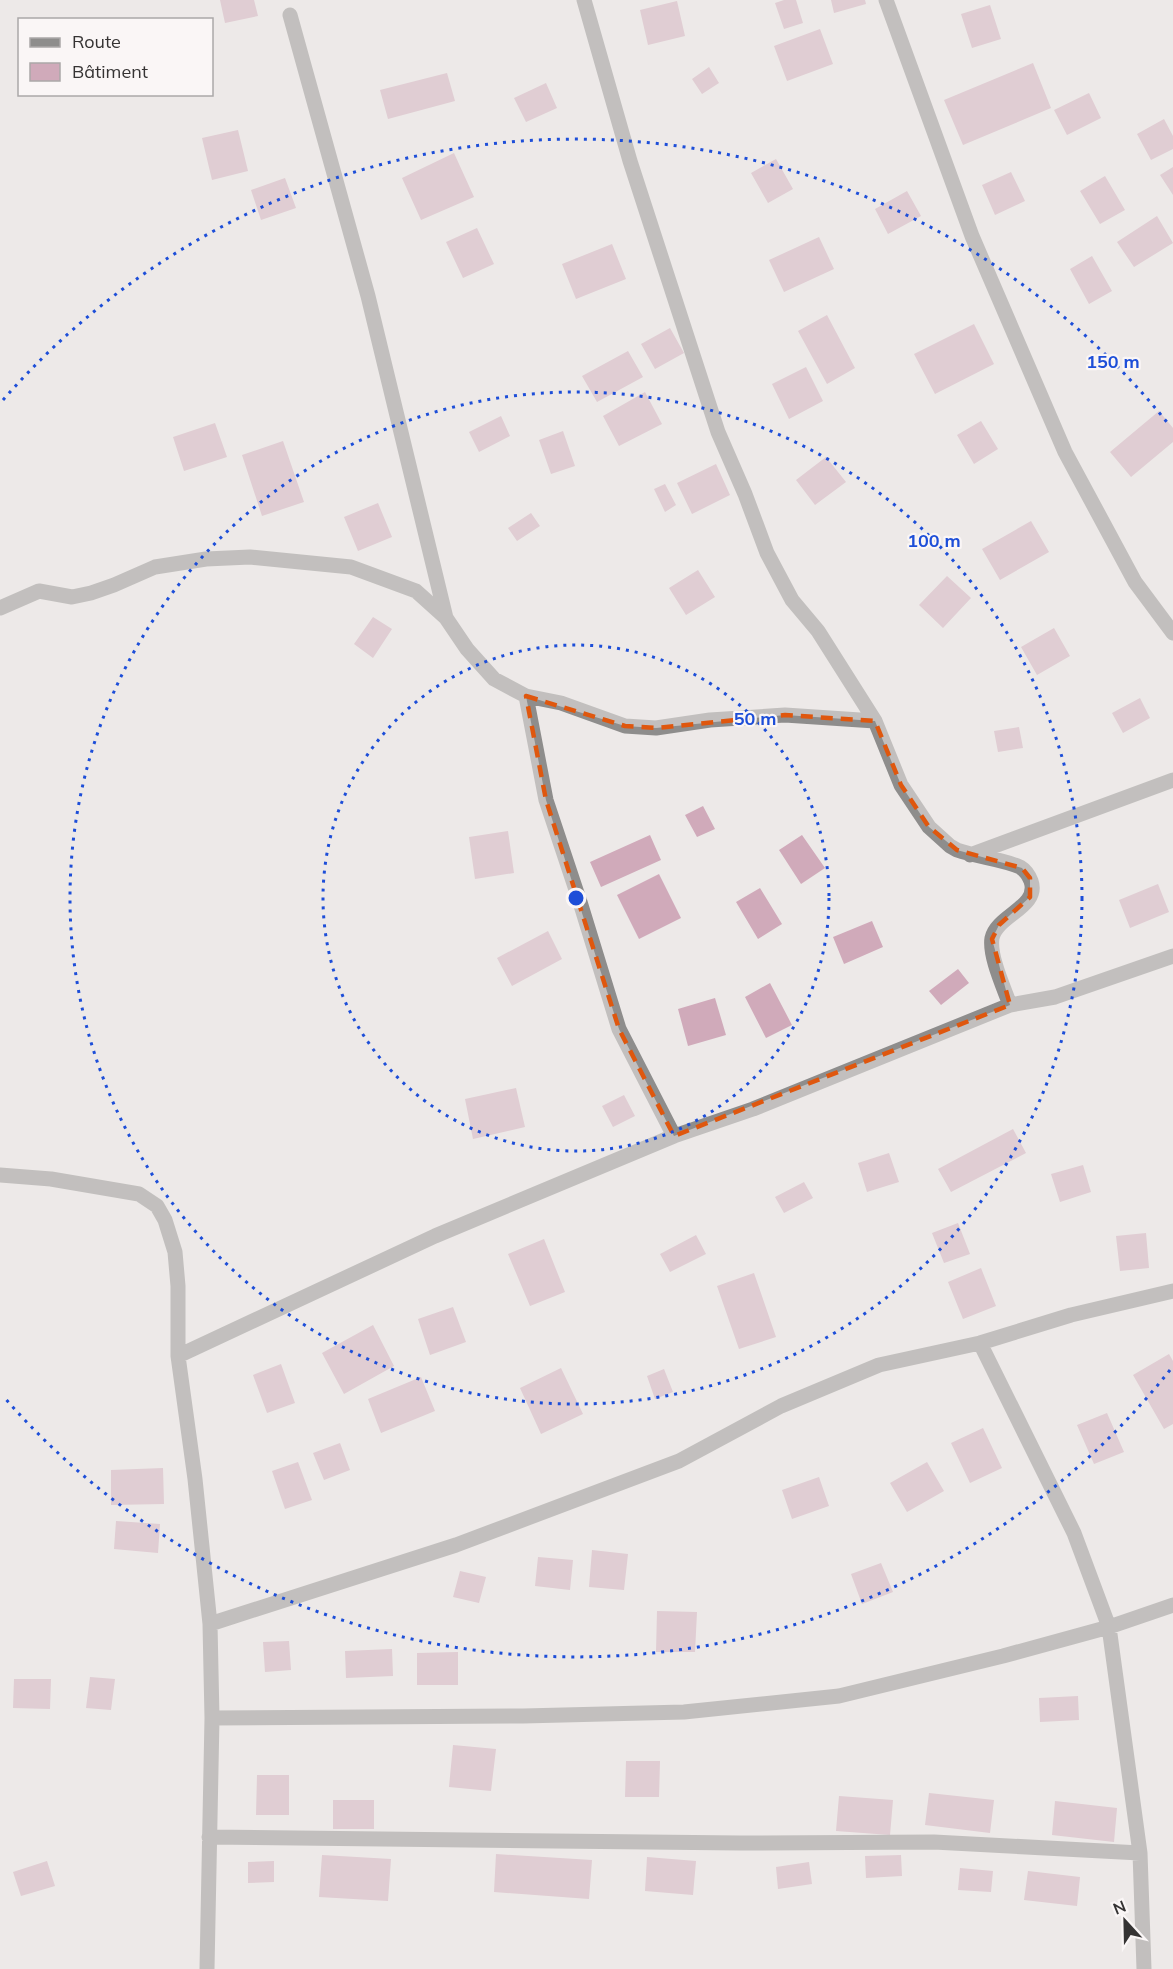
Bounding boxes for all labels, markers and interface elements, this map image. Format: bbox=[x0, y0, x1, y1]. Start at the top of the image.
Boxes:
legend bbox=[18, 18, 213, 96]
text: Route bbox=[72, 30, 121, 53]
text: Bâtiment bbox=[72, 60, 148, 83]
text: 150 m bbox=[1086, 350, 1140, 373]
text: 100 m bbox=[907, 529, 961, 552]
text: 50 m bbox=[734, 707, 776, 730]
centre of rings bbox=[566, 888, 586, 908]
north arrow bbox=[1095, 1891, 1155, 1951]
text: N bbox=[1110, 1896, 1129, 1919]

